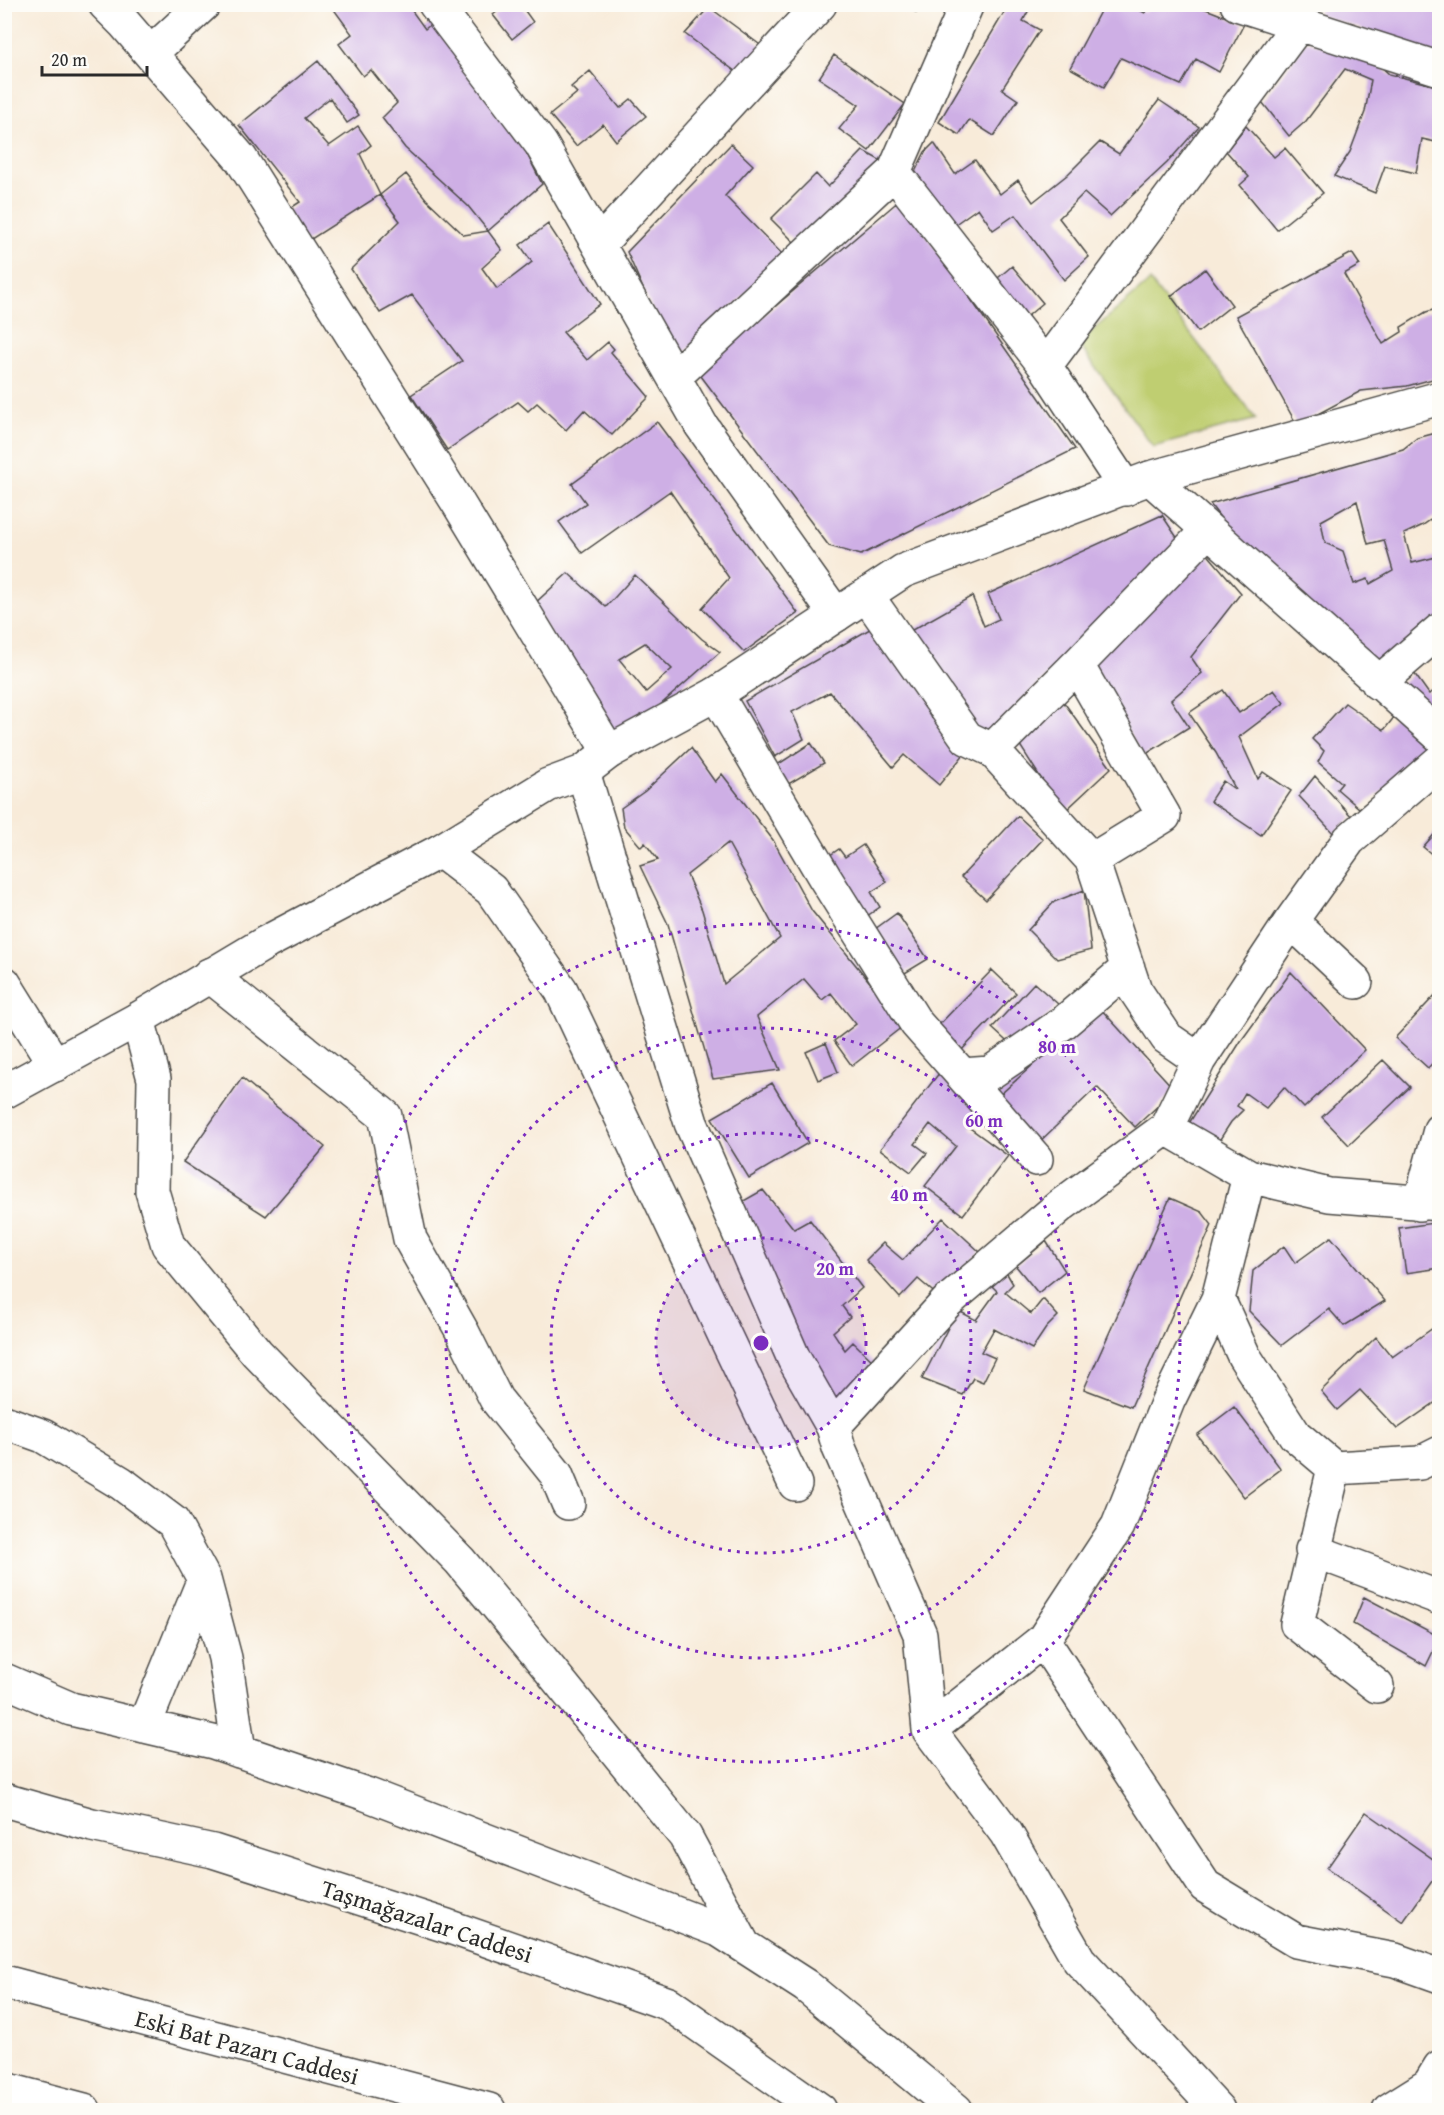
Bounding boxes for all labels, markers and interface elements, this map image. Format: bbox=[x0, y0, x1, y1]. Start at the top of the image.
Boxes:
scale bar bbox=[42, 39, 147, 77]
text: 20 m bbox=[51, 46, 87, 73]
text: 80 m bbox=[1038, 1033, 1077, 1060]
text: 60 m bbox=[965, 1107, 1004, 1134]
text: 40 m bbox=[890, 1181, 929, 1208]
text: 20 m bbox=[816, 1255, 855, 1282]
centre of rings bbox=[751, 1333, 771, 1353]
street label: Taşmağazalar Caddesi bbox=[317, 1870, 537, 1972]
street label: Eski Bat Pazarı Caddesi bbox=[131, 2000, 363, 2094]

